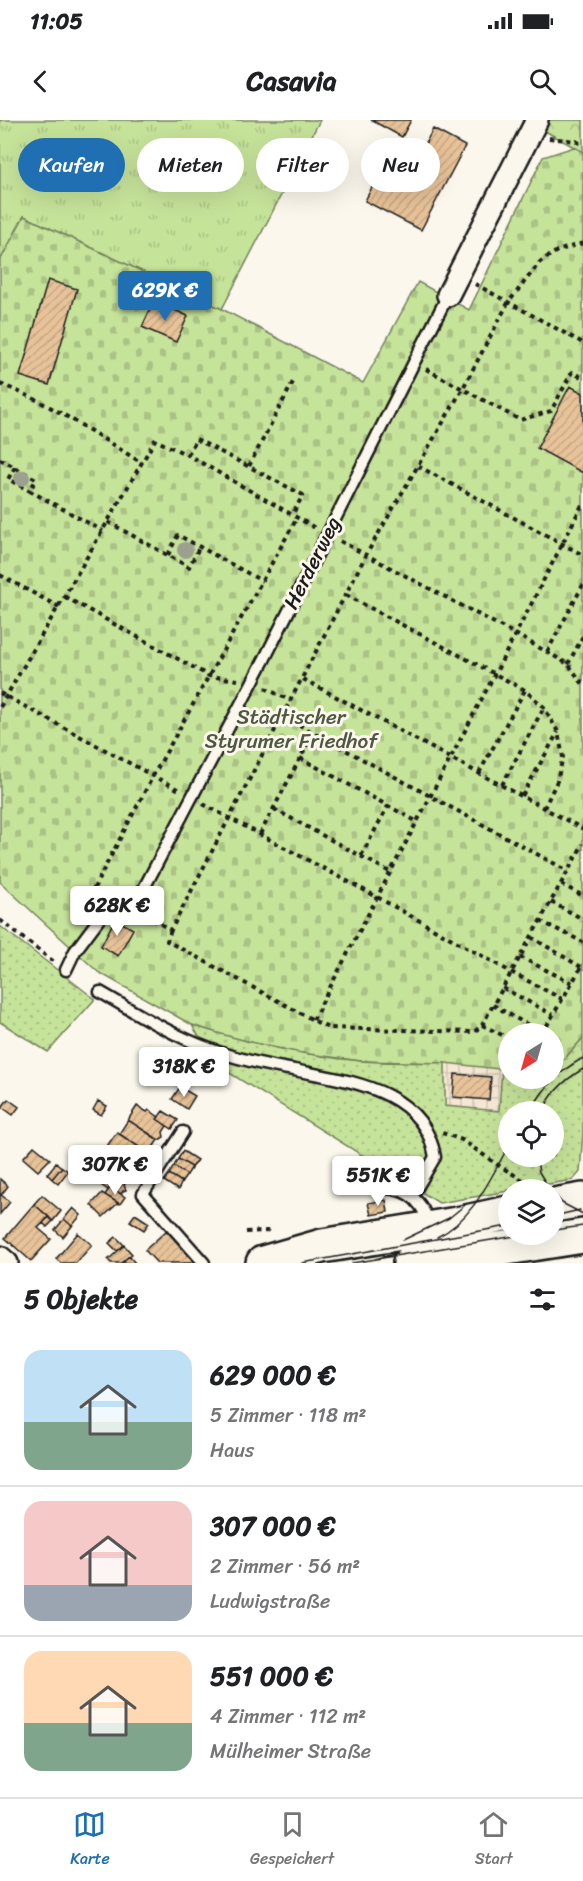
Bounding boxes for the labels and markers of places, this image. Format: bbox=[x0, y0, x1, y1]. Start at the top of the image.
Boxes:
pin: 629K € bbox=[116, 271, 214, 322]
pin: 628K € bbox=[68, 886, 166, 937]
pin: 318K € bbox=[135, 1047, 233, 1098]
pin: 307K € bbox=[66, 1145, 164, 1196]
pin: 551K € bbox=[329, 1156, 427, 1207]

